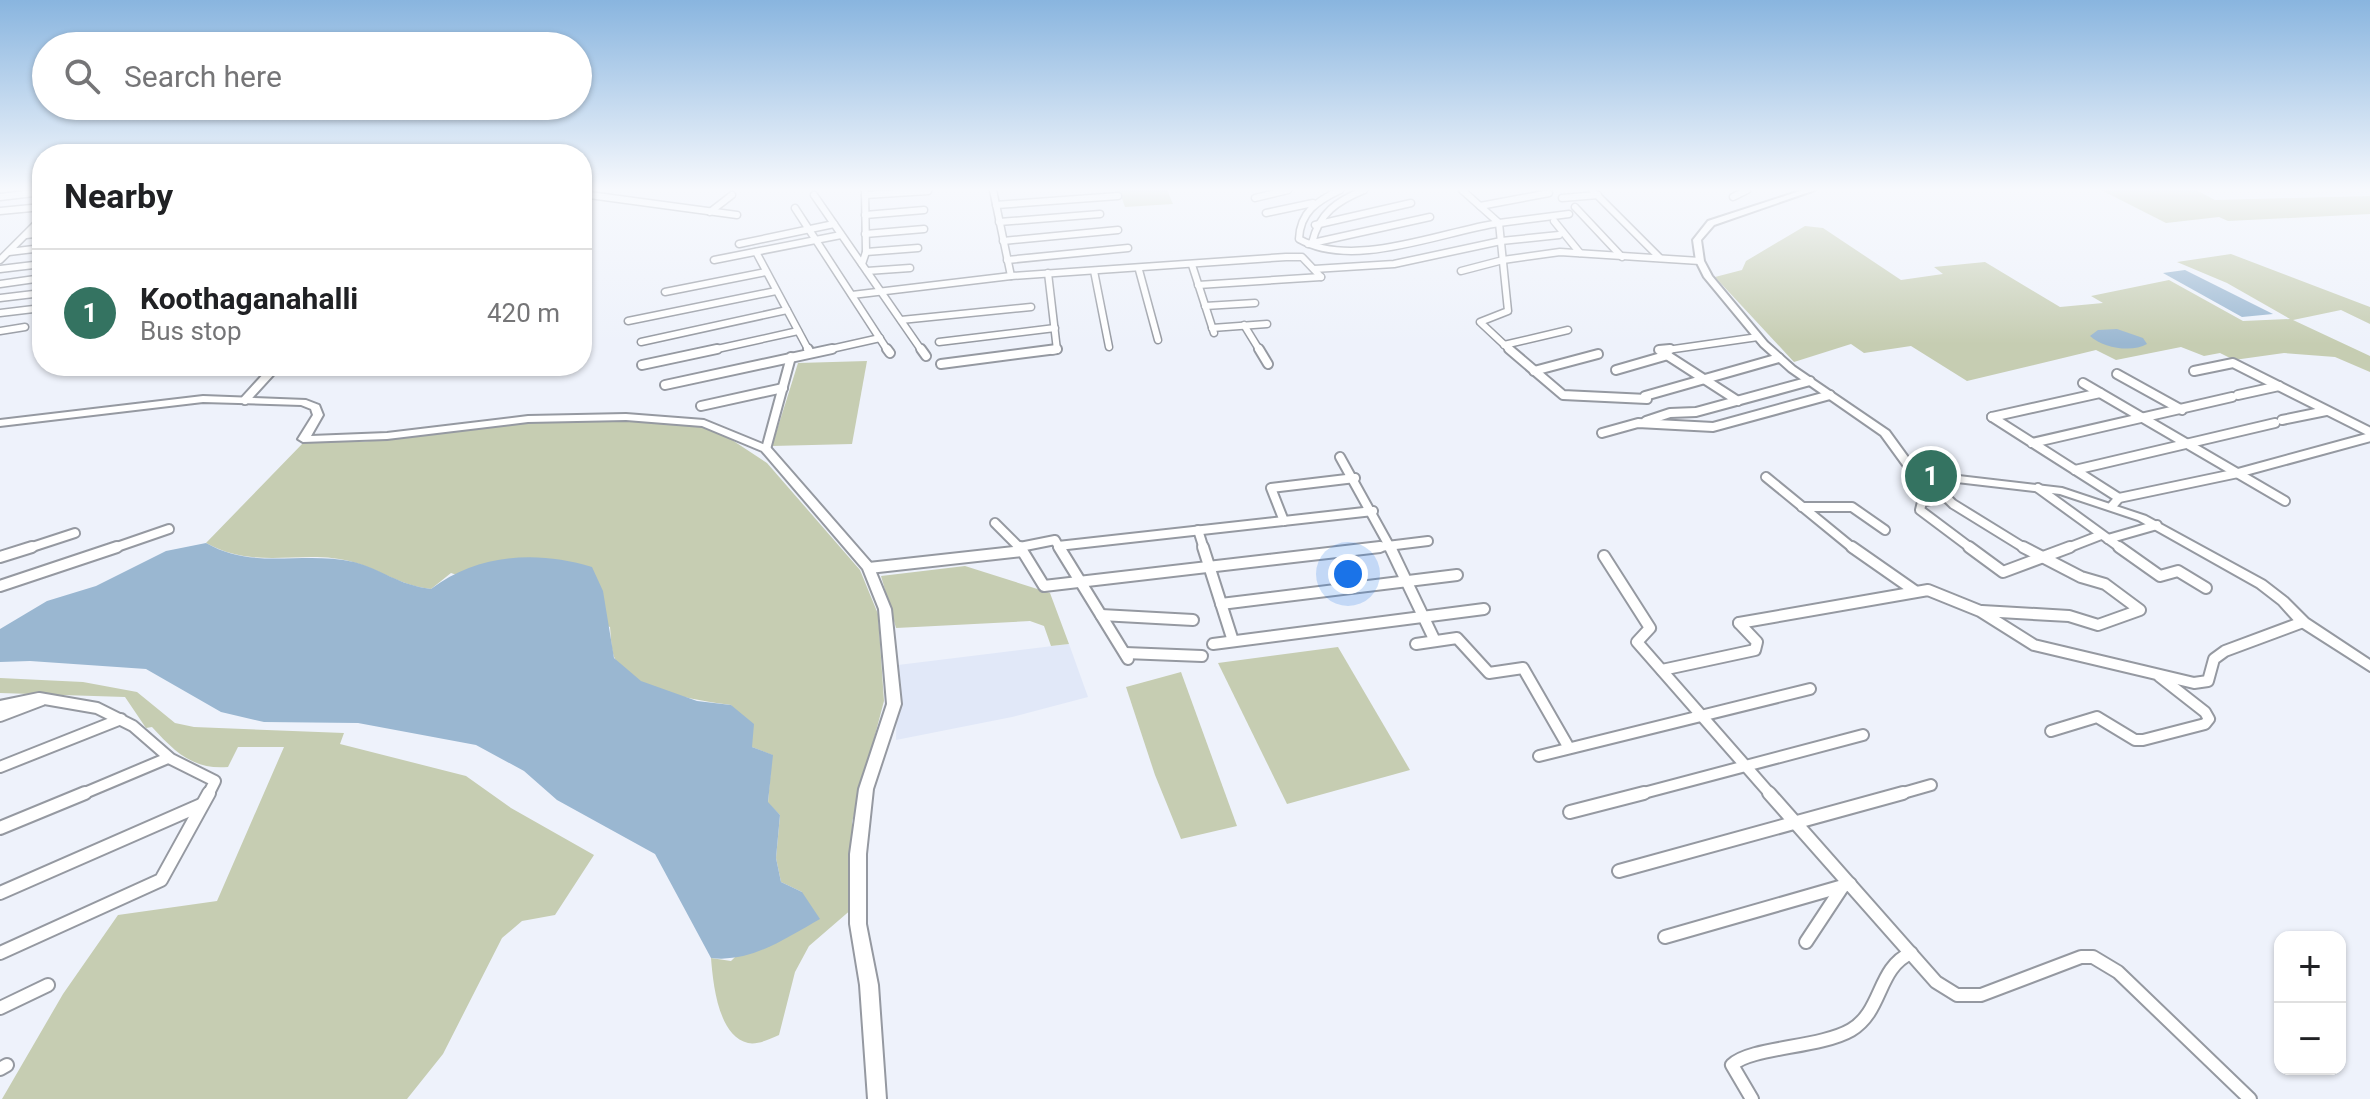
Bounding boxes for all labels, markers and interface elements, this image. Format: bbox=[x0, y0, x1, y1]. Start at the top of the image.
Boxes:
search box bbox=[32, 32, 592, 120]
icon: search bbox=[60, 54, 104, 98]
text: Search here bbox=[124, 59, 282, 94]
text: Nearby bbox=[64, 176, 173, 216]
text: Koothaganahalli bbox=[140, 281, 358, 316]
text: 1 bbox=[83, 298, 97, 328]
text: 420 m bbox=[487, 298, 560, 328]
text: Bus stop bbox=[140, 316, 242, 346]
pin: 1 bbox=[1905, 446, 1957, 506]
your location bbox=[1328, 554, 1368, 594]
map controls bbox=[2274, 931, 2346, 1075]
button: + bbox=[2274, 931, 2346, 1003]
button: − bbox=[2274, 1003, 2346, 1075]

